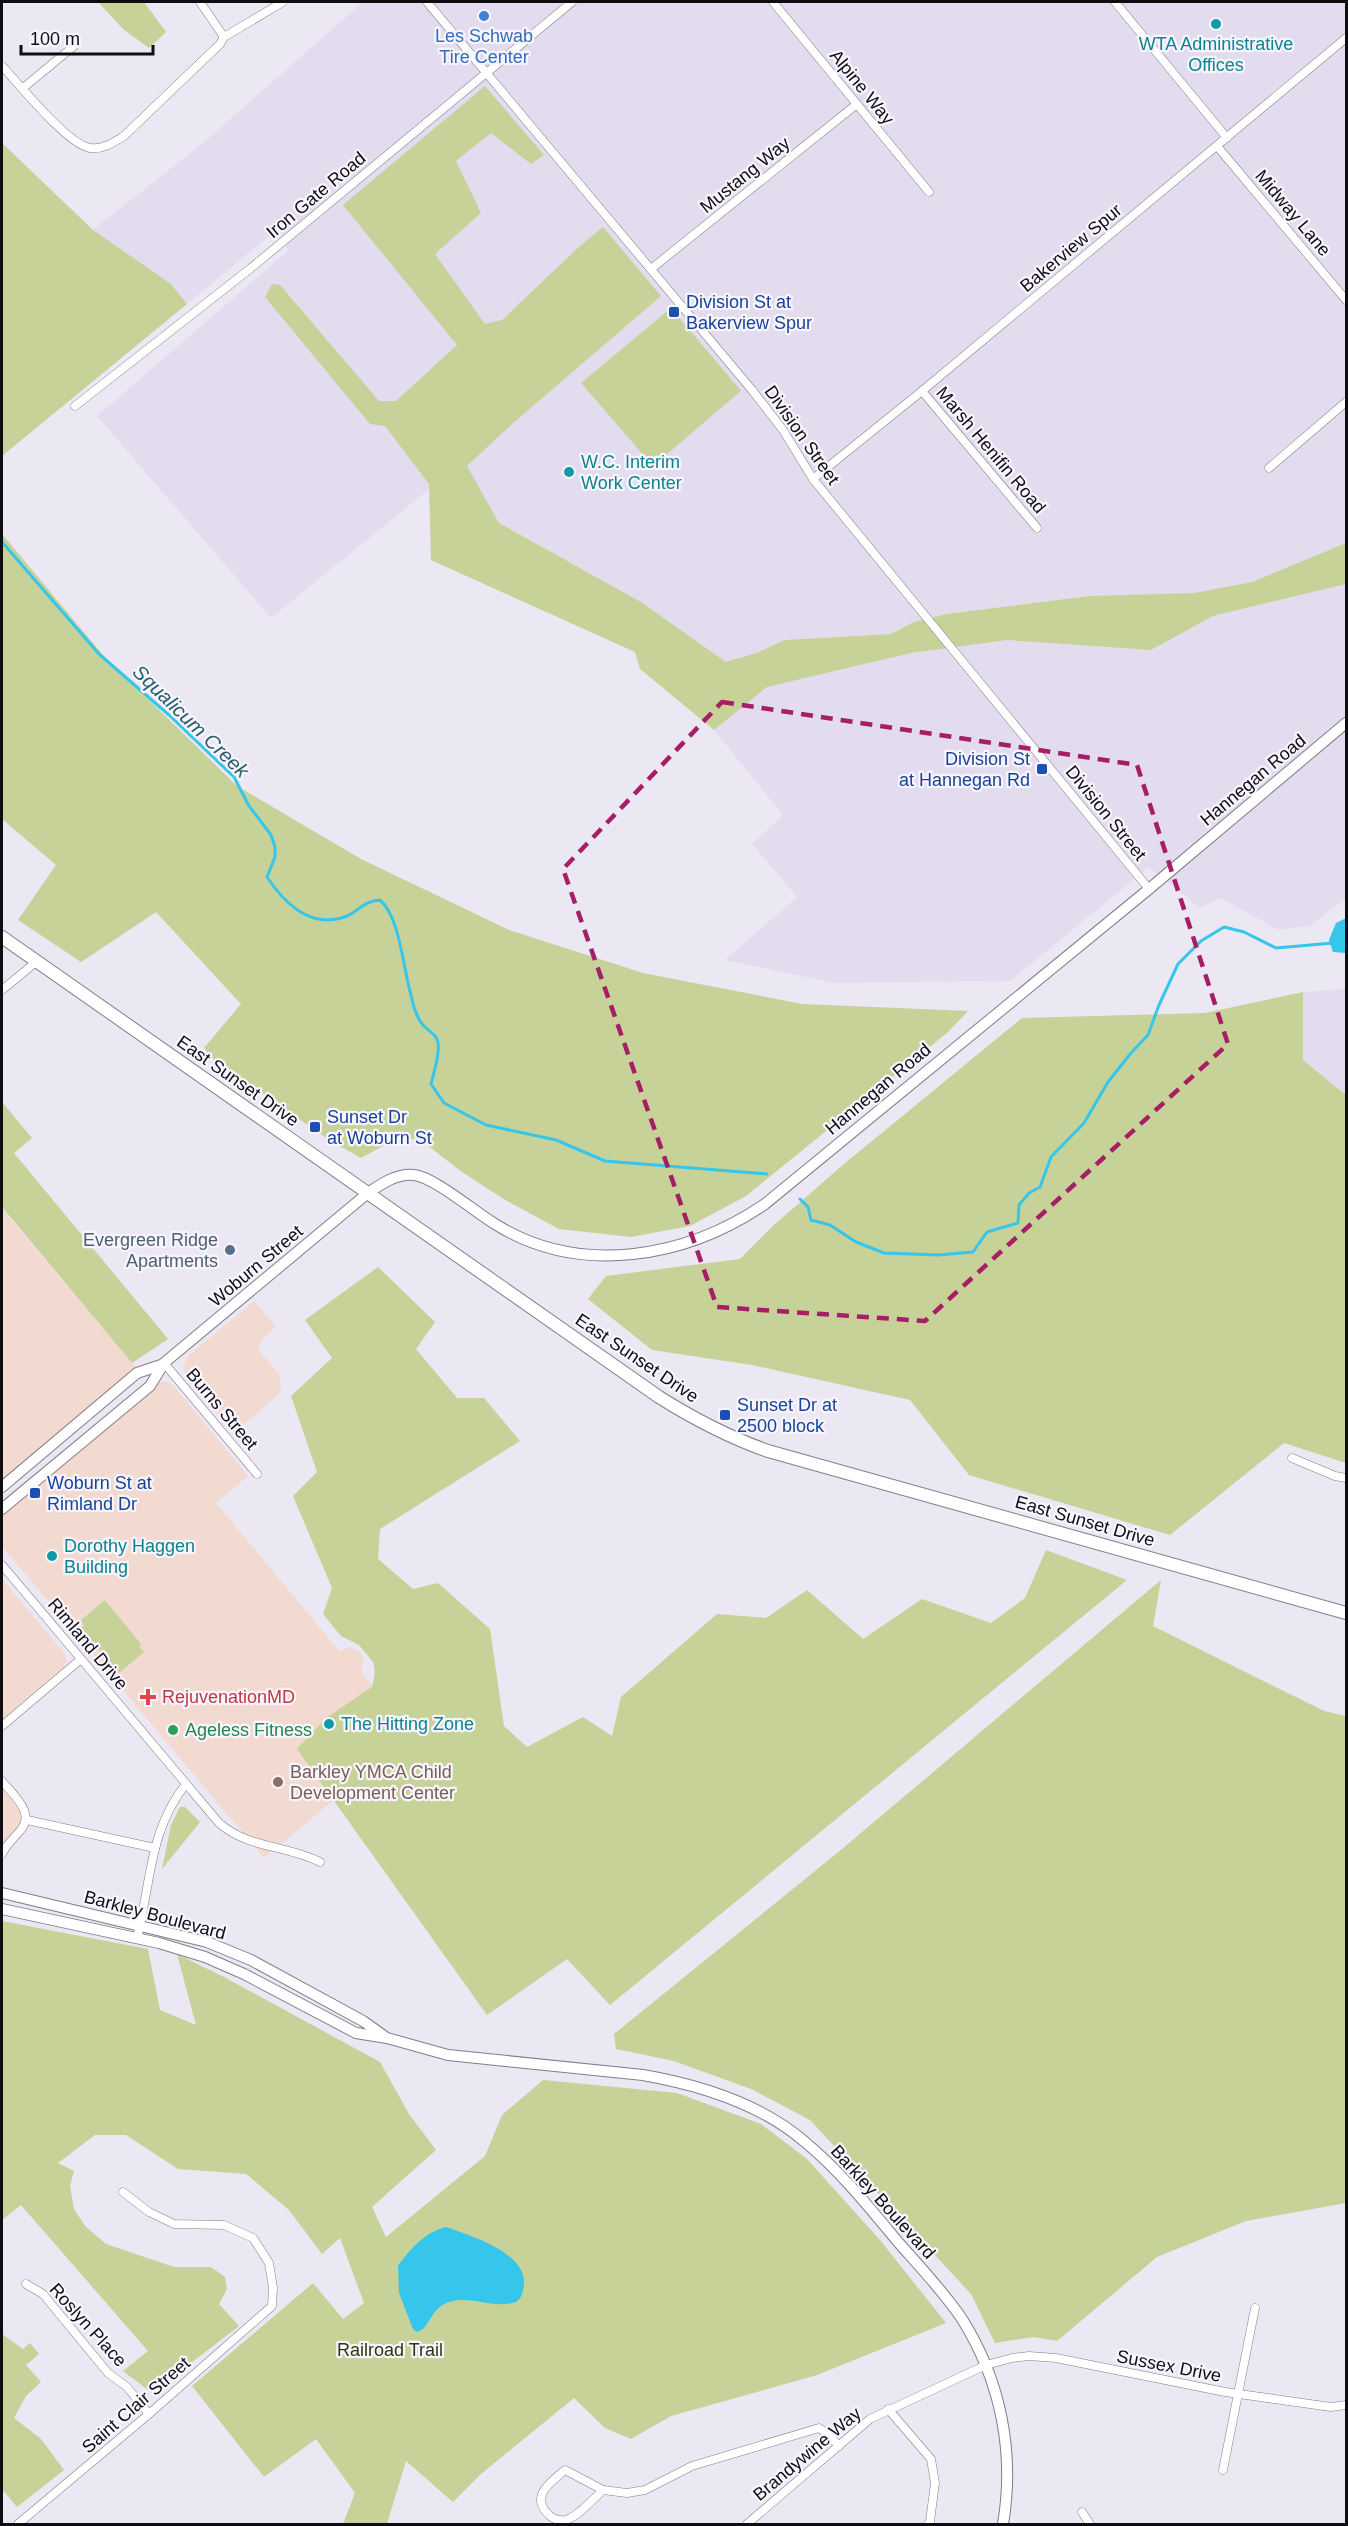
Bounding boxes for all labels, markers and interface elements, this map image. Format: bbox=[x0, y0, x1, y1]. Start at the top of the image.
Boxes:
marker: Les Schwab Tire Center bbox=[477, 9, 491, 23]
marker: WTA Administrative Offices bbox=[1209, 17, 1223, 31]
scale bar bbox=[21, 18, 153, 56]
place label: Les Schwab Tire Center bbox=[435, 26, 533, 67]
text: 100 m bbox=[30, 29, 80, 49]
place label: WTA Administrative Offices bbox=[1139, 34, 1293, 75]
street label: Alpine Way bbox=[826, 46, 898, 128]
street label: Mustang Way bbox=[696, 133, 794, 217]
street label: Iron Gate Road bbox=[262, 148, 370, 242]
street label: Midway Lane bbox=[1251, 166, 1335, 260]
street label: Bakerview Spur bbox=[1016, 200, 1126, 296]
place label: Division St at Bakerview Spur bbox=[686, 292, 812, 333]
marker: Division St at Bakerview Spur bbox=[667, 305, 681, 319]
street label: Division Street bbox=[761, 382, 843, 488]
street label: Marsh Henifin Road bbox=[932, 383, 1050, 517]
place label: W.C. Interim Work Center bbox=[581, 452, 682, 493]
marker: W.C. Interim Work Center bbox=[562, 465, 576, 479]
water label: Squalicum Creek bbox=[129, 660, 254, 782]
street label: Hannegan Road bbox=[1196, 730, 1310, 830]
place label: Division St at Hannegan Rd bbox=[899, 749, 1030, 790]
marker: Division St at Hannegan Rd bbox=[1035, 762, 1049, 776]
street label: Division Street bbox=[1062, 762, 1150, 864]
street label: East Sunset Drive bbox=[173, 1031, 303, 1131]
street label: Hannegan Road bbox=[821, 1039, 935, 1139]
place label: Sunset Dr at Woburn St bbox=[327, 1107, 432, 1148]
marker: Sunset Dr at Woburn St bbox=[308, 1120, 322, 1134]
street label: Woburn Street bbox=[205, 1221, 307, 1311]
place label: Evergreen Ridge Apartments bbox=[83, 1230, 218, 1271]
marker: Evergreen Ridge Apartments bbox=[223, 1243, 237, 1257]
street label: East Sunset Drive bbox=[572, 1309, 702, 1407]
street label: Burns Street bbox=[182, 1364, 262, 1454]
place label: Sunset Dr at 2500 block bbox=[737, 1395, 837, 1436]
marker: Sunset Dr at 2500 block bbox=[718, 1408, 732, 1422]
place label: Woburn St at Rimland Dr bbox=[47, 1473, 152, 1514]
marker: Woburn St at Rimland Dr bbox=[28, 1486, 42, 1500]
street label: East Sunset Drive bbox=[1013, 1492, 1157, 1550]
place label: Dorothy Haggen Building bbox=[64, 1536, 195, 1577]
marker: Dorothy Haggen Building bbox=[45, 1549, 59, 1563]
street label: Rimland Drive bbox=[44, 1594, 132, 1694]
place label: RejuvenationMD bbox=[162, 1687, 295, 1707]
marker: RejuvenationMD bbox=[139, 1688, 157, 1706]
place label: The Hitting Zone bbox=[341, 1714, 474, 1734]
marker: The Hitting Zone bbox=[322, 1717, 336, 1731]
place label: Ageless Fitness bbox=[185, 1720, 312, 1740]
marker: Ageless Fitness bbox=[166, 1723, 180, 1737]
place label: Barkley YMCA Child Development Center bbox=[290, 1762, 455, 1803]
marker: Barkley YMCA Child Development Center bbox=[271, 1775, 285, 1789]
street label: Barkley Boulevard bbox=[82, 1886, 228, 1944]
street label: Barkley Boulevard bbox=[827, 2141, 939, 2263]
street label: Roslyn Place bbox=[45, 2279, 131, 2371]
park label: Railroad Trail bbox=[337, 2340, 443, 2360]
street label: Sussex Drive bbox=[1115, 2346, 1223, 2386]
street label: Saint Clair Street bbox=[78, 2353, 194, 2457]
street label: Brandywine Way bbox=[749, 2403, 865, 2505]

